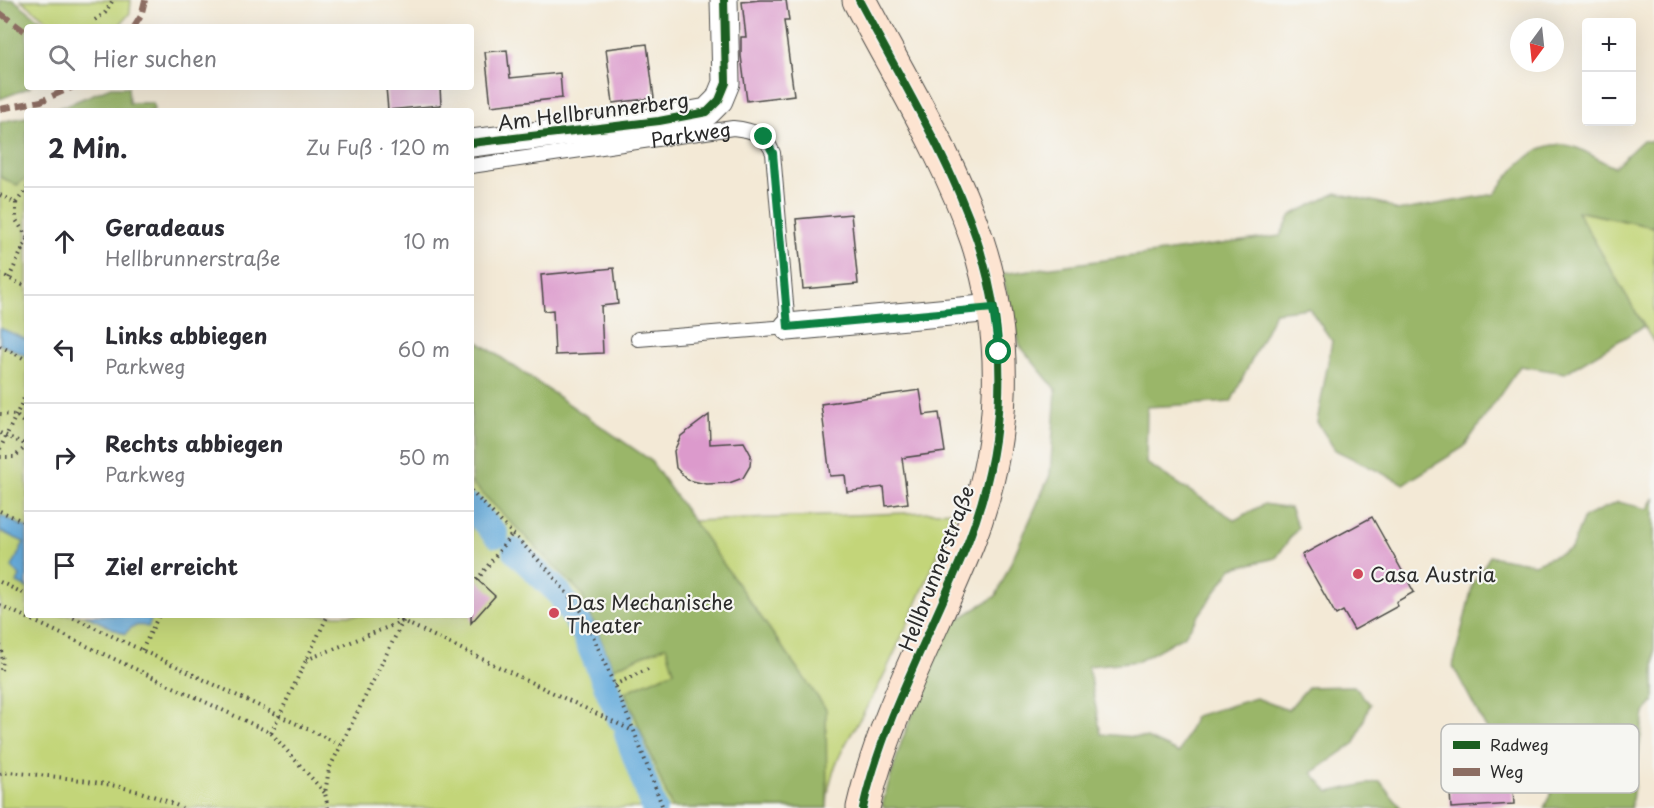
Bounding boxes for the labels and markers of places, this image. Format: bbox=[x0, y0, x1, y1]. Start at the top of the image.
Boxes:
place label: Casa Austria bbox=[1370, 559, 1496, 589]
marker: Casa Austria bbox=[1351, 567, 1365, 581]
place label: Das Mechanische Theater bbox=[566, 587, 733, 640]
marker: Das Mechanische Theater bbox=[547, 606, 561, 620]

